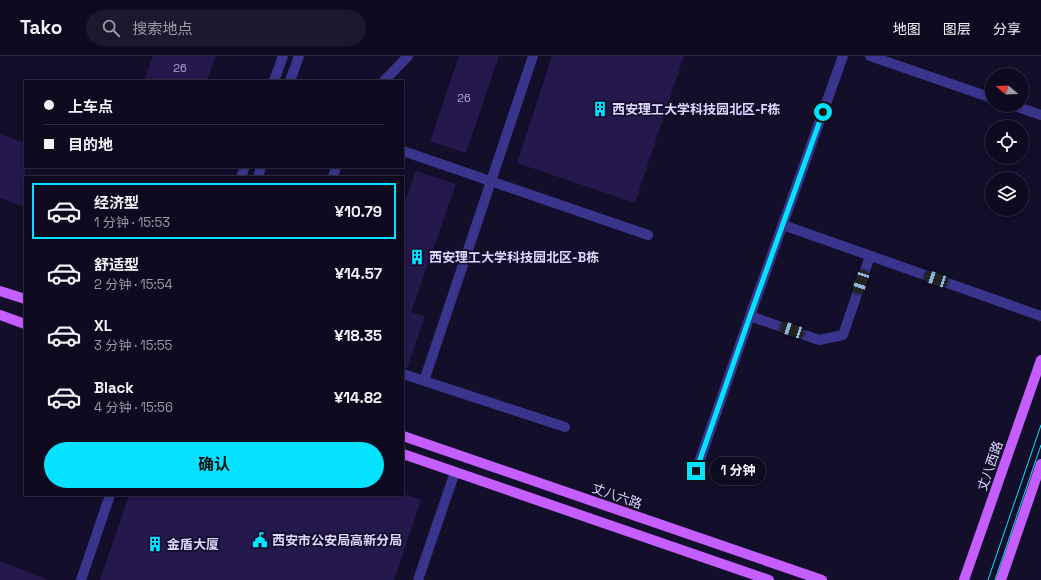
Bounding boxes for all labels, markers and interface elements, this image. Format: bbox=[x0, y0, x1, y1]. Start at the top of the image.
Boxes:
search box bbox=[86, 10, 366, 46]
text: Tako bbox=[20, 15, 62, 40]
icon: search bbox=[100, 17, 122, 39]
text: 搜索地点 bbox=[132, 19, 192, 38]
text: 地图 bbox=[893, 20, 921, 38]
text: 图层 bbox=[943, 20, 971, 38]
text: 分享 bbox=[993, 20, 1021, 38]
house number: 26 bbox=[173, 61, 187, 75]
north arrow bbox=[985, 68, 1029, 112]
map controls bbox=[985, 68, 1029, 216]
house number: 26 bbox=[457, 91, 471, 105]
text: 上车点 bbox=[68, 97, 113, 116]
building icon: 西安理工大学科技园北区-F栋 bbox=[591, 100, 609, 118]
place label: 西安理工大学科技园北区-F栋 bbox=[612, 101, 781, 118]
route start bbox=[814, 103, 832, 121]
button: locate bbox=[985, 120, 1029, 164]
text: 目的地 bbox=[68, 135, 113, 154]
button: layers bbox=[985, 172, 1029, 216]
icon: car bbox=[46, 193, 82, 229]
text: 经济型 bbox=[94, 193, 139, 212]
text: ¥10.79 bbox=[335, 202, 382, 221]
text: 1 分钟 · 15:53 bbox=[94, 214, 170, 231]
building icon: 西安理工大学科技园北区-B栋 bbox=[408, 248, 426, 266]
place label: 西安理工大学科技园北区-B栋 bbox=[429, 249, 599, 266]
icon: car bbox=[46, 255, 82, 291]
text: 舒适型 bbox=[94, 255, 139, 274]
text: ¥14.57 bbox=[335, 264, 382, 283]
car bbox=[851, 269, 871, 295]
car bbox=[923, 269, 949, 289]
text: 2 分钟 · 15:54 bbox=[94, 276, 173, 293]
text: XL bbox=[94, 316, 112, 335]
icon: car bbox=[46, 317, 82, 353]
car bbox=[779, 320, 805, 340]
text: ¥18.35 bbox=[334, 326, 382, 345]
text: 3 分钟 · 15:55 bbox=[94, 337, 172, 354]
text: Black bbox=[94, 378, 134, 397]
icon: car bbox=[46, 379, 82, 415]
text: ¥14.82 bbox=[334, 388, 382, 407]
text: 4 分钟 · 15:56 bbox=[94, 399, 173, 416]
street label: 丈八西路 bbox=[973, 439, 1007, 493]
button: 确认 bbox=[44, 442, 384, 488]
callout: 1 分钟 bbox=[710, 457, 766, 485]
route end bbox=[687, 462, 705, 480]
text: 1 分钟 bbox=[720, 462, 756, 479]
street label: 丈八六路 bbox=[590, 479, 644, 513]
public building icon: 西安市公安局高新分局 bbox=[251, 531, 269, 549]
place label: 西安市公安局高新分局 bbox=[272, 532, 402, 549]
building icon: 金盾大厦 bbox=[146, 535, 164, 553]
place label: 金盾大厦 bbox=[167, 536, 219, 553]

